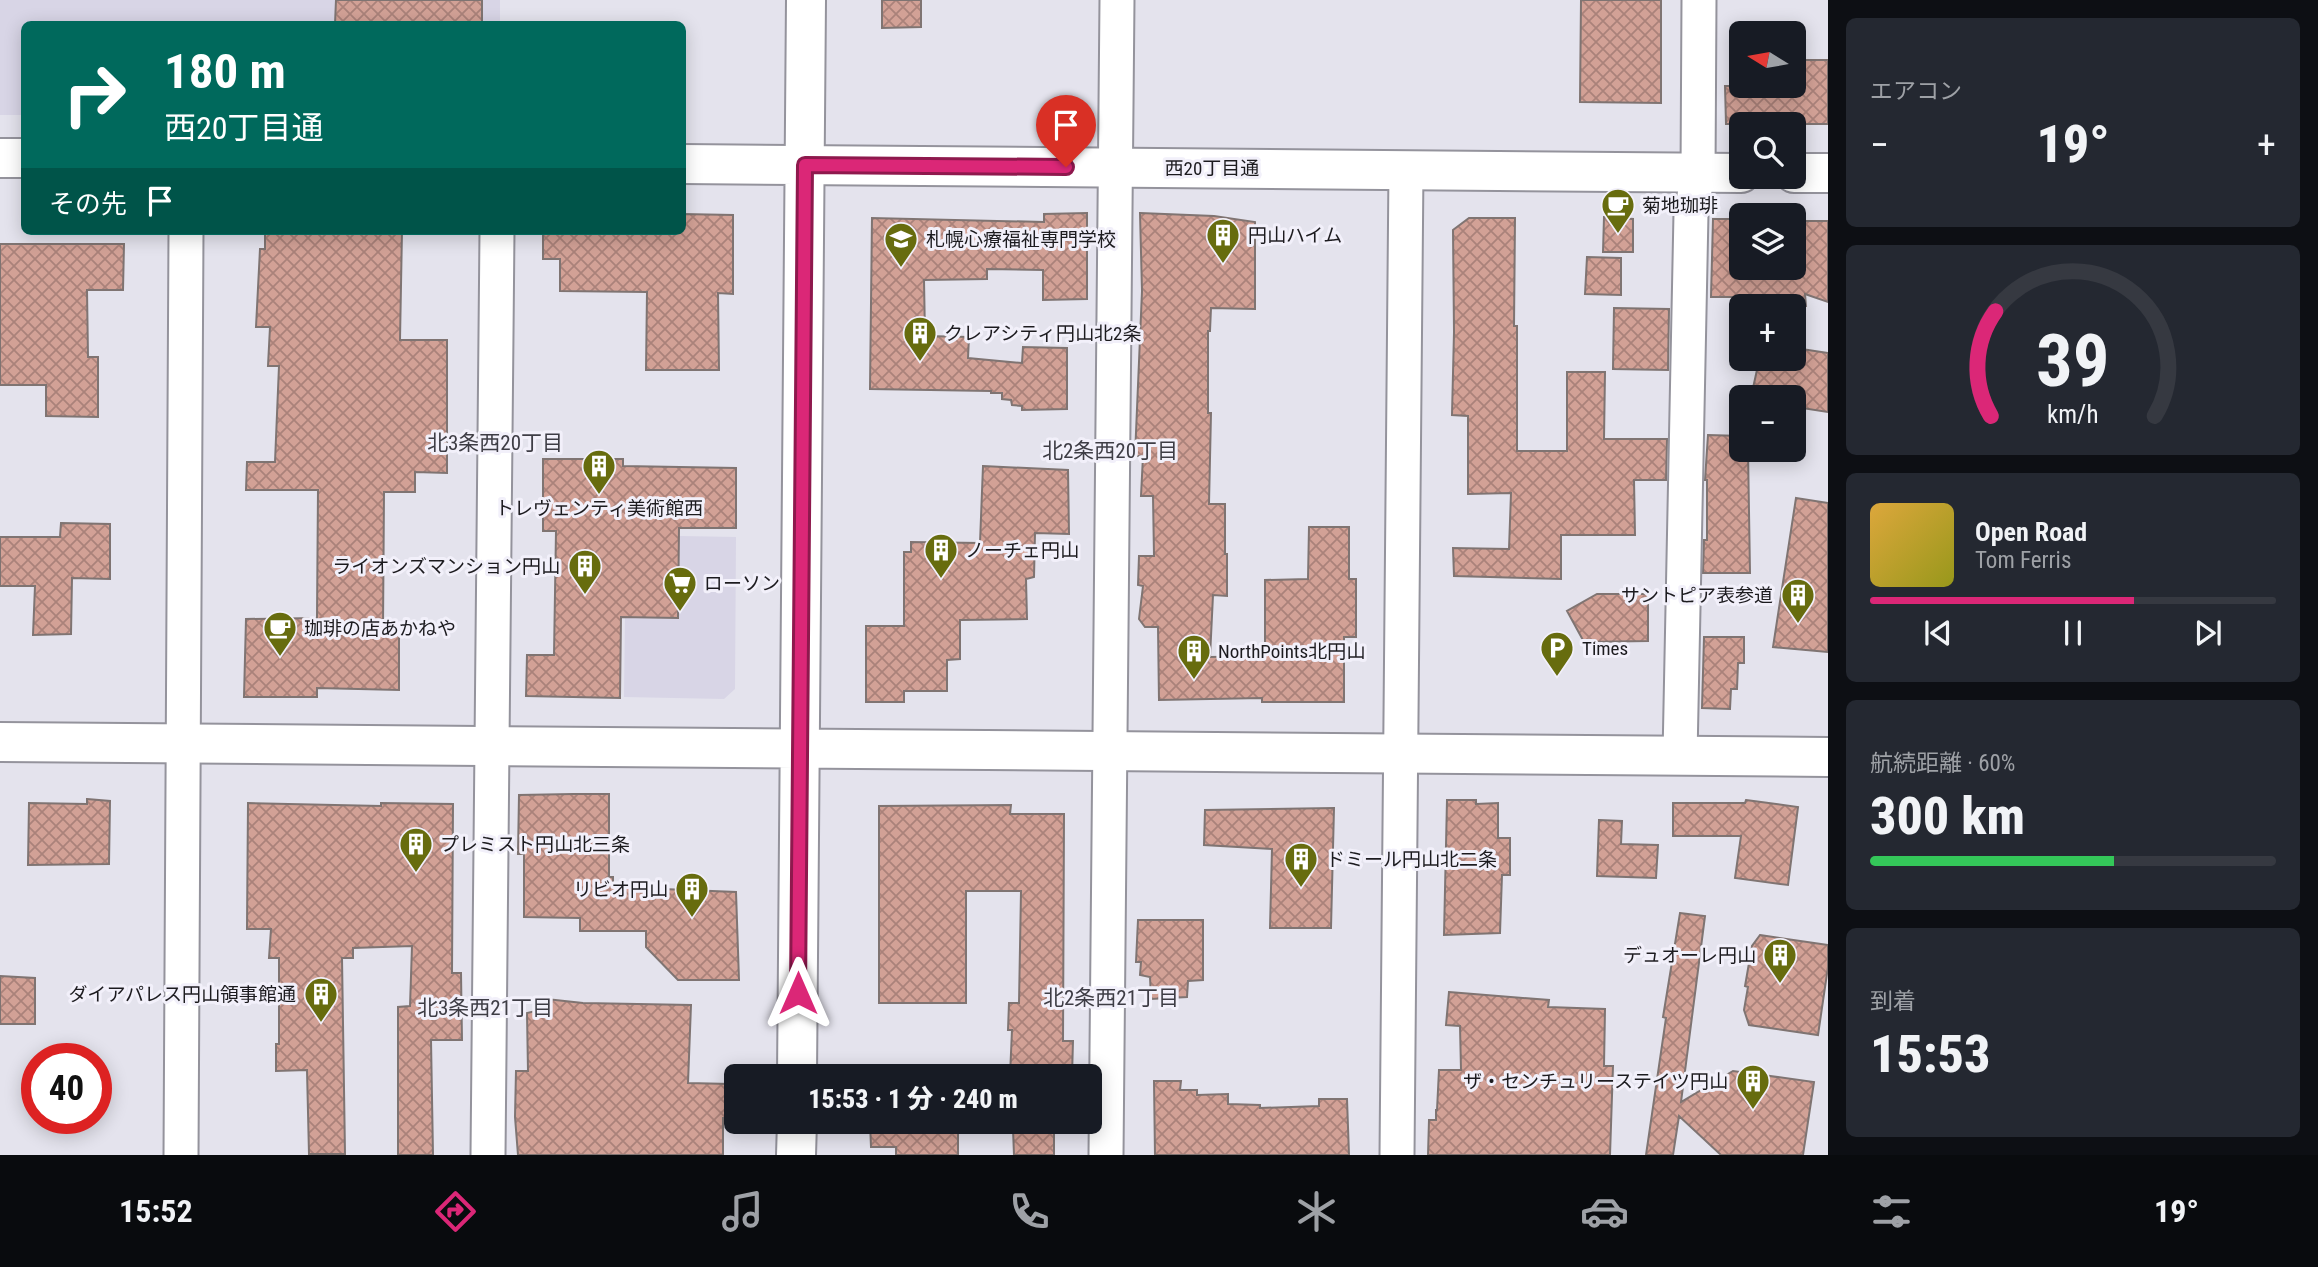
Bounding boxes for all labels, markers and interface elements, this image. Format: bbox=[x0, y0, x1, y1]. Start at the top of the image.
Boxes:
north arrow bbox=[1729, 21, 1806, 98]
map controls bbox=[1729, 21, 1806, 462]
text: 180 m bbox=[164, 43, 286, 100]
icon: right bbox=[49, 49, 140, 140]
text: エアコン bbox=[1870, 78, 1962, 105]
pin bbox=[1036, 95, 1096, 167]
icon: arrive bbox=[1047, 106, 1085, 144]
text: 西20丁目通 bbox=[164, 109, 324, 147]
button: search bbox=[1729, 112, 1806, 189]
text: 19° bbox=[2036, 114, 2110, 175]
text: − bbox=[1870, 123, 1889, 167]
text: + bbox=[2257, 123, 2276, 167]
street label: 西20丁目通 bbox=[1165, 157, 1259, 180]
icon: arrive bbox=[141, 182, 179, 220]
cafe icon: 菊地珈琲 bbox=[1599, 186, 1637, 235]
text: その先 bbox=[49, 189, 127, 219]
place label: 菊地珈琲 bbox=[1642, 194, 1718, 217]
button: layers bbox=[1729, 203, 1806, 280]
building icon: 円山ハイム bbox=[1204, 216, 1242, 265]
school or university icon: 札幌心療福祉専門学校 bbox=[882, 220, 920, 269]
place label: 円山ハイム bbox=[1248, 224, 1342, 247]
place label: 札幌心療福祉専門学校 bbox=[926, 228, 1116, 251]
button: + bbox=[1729, 294, 1806, 371]
building icon: クレアシティ円山北2条 bbox=[901, 314, 939, 363]
text: 39 bbox=[2036, 319, 2110, 405]
place label: クレアシティ円山北2条 bbox=[944, 322, 1141, 345]
button: − bbox=[1729, 385, 1806, 462]
text: km/h bbox=[2047, 400, 2099, 429]
district label: 北3条西20丁目 bbox=[427, 431, 563, 455]
district label: 北2条西20丁目 bbox=[1042, 439, 1178, 463]
building icon: トレヴェンティ美術館西 bbox=[580, 447, 618, 496]
place label: トレヴェンティ美術館西 bbox=[495, 497, 703, 520]
text: Open Road bbox=[1975, 517, 2087, 547]
building icon: ノーチェ円山 bbox=[922, 531, 960, 580]
place label: ノーチェ円山 bbox=[965, 539, 1079, 562]
building icon: ライオンズマンション円山 bbox=[566, 547, 604, 596]
text: Tom Ferris bbox=[1975, 547, 2071, 574]
place label: ライオンズマンション円山 bbox=[332, 555, 560, 578]
supermarket icon: ローソン bbox=[661, 564, 699, 613]
place label: ローソン bbox=[704, 572, 780, 595]
building icon: サントピア表参道 bbox=[1779, 576, 1817, 625]
place label: サントピア表参道 bbox=[1621, 584, 1773, 607]
cafe icon: 珈琲の店あかねや bbox=[261, 609, 299, 658]
icon: previous bbox=[1919, 614, 1957, 652]
icon: pause bbox=[2054, 614, 2092, 652]
icon: next bbox=[2189, 614, 2227, 652]
place label: 珈琲の店あかねや bbox=[304, 617, 456, 640]
parking icon: Times bbox=[1538, 629, 1576, 678]
building icon: NorthPoints北円山 bbox=[1175, 632, 1213, 681]
place label: Times bbox=[1582, 637, 1628, 660]
place label: NorthPoints北円山 bbox=[1218, 640, 1365, 663]
text: 航続距離 · 60% bbox=[1870, 750, 2015, 777]
text: 300 km bbox=[1870, 786, 2025, 847]
building icon: プレミスト円山北三条 bbox=[397, 825, 435, 874]
place label: プレミスト円山北三条 bbox=[440, 833, 630, 856]
building icon: ドミール円山北二条 bbox=[1282, 840, 1320, 889]
place label: ドミール円山北二条 bbox=[1326, 848, 1497, 871]
building icon: リビオ円山 bbox=[673, 870, 711, 919]
place label: リビオ円山 bbox=[573, 878, 668, 901]
building icon: デュオーレ円山 bbox=[1761, 936, 1799, 985]
place label: デュオーレ円山 bbox=[1623, 944, 1756, 967]
position arrow bbox=[761, 956, 835, 1030]
building icon: ダイアパレス円山領事館通 bbox=[302, 975, 340, 1024]
place label: ダイアパレス円山領事館通 bbox=[68, 983, 296, 1006]
district label: 北2条西21丁目 bbox=[1043, 986, 1179, 1010]
text: 到着 bbox=[1870, 988, 1916, 1015]
district label: 北3条西21丁目 bbox=[417, 996, 553, 1020]
text: 15:53 bbox=[1870, 1024, 1990, 1085]
speed limit sign: 40 bbox=[21, 1043, 112, 1134]
building icon: ザ・センチュリーステイツ円山 bbox=[1734, 1062, 1772, 1111]
place label: ザ・センチュリーステイツ円山 bbox=[1463, 1070, 1728, 1093]
text: 15:53 · 1 分 · 240 m bbox=[808, 1084, 1018, 1114]
icon: directions bbox=[431, 1187, 480, 1236]
icon: music bbox=[718, 1187, 767, 1236]
icon: phone bbox=[1005, 1187, 1054, 1236]
icon: climate bbox=[1292, 1187, 1341, 1236]
icon: car bbox=[1580, 1187, 1629, 1236]
icon: filters bbox=[1867, 1187, 1916, 1236]
text: 15:52 bbox=[119, 1192, 193, 1230]
text: 19° bbox=[2154, 1192, 2199, 1230]

